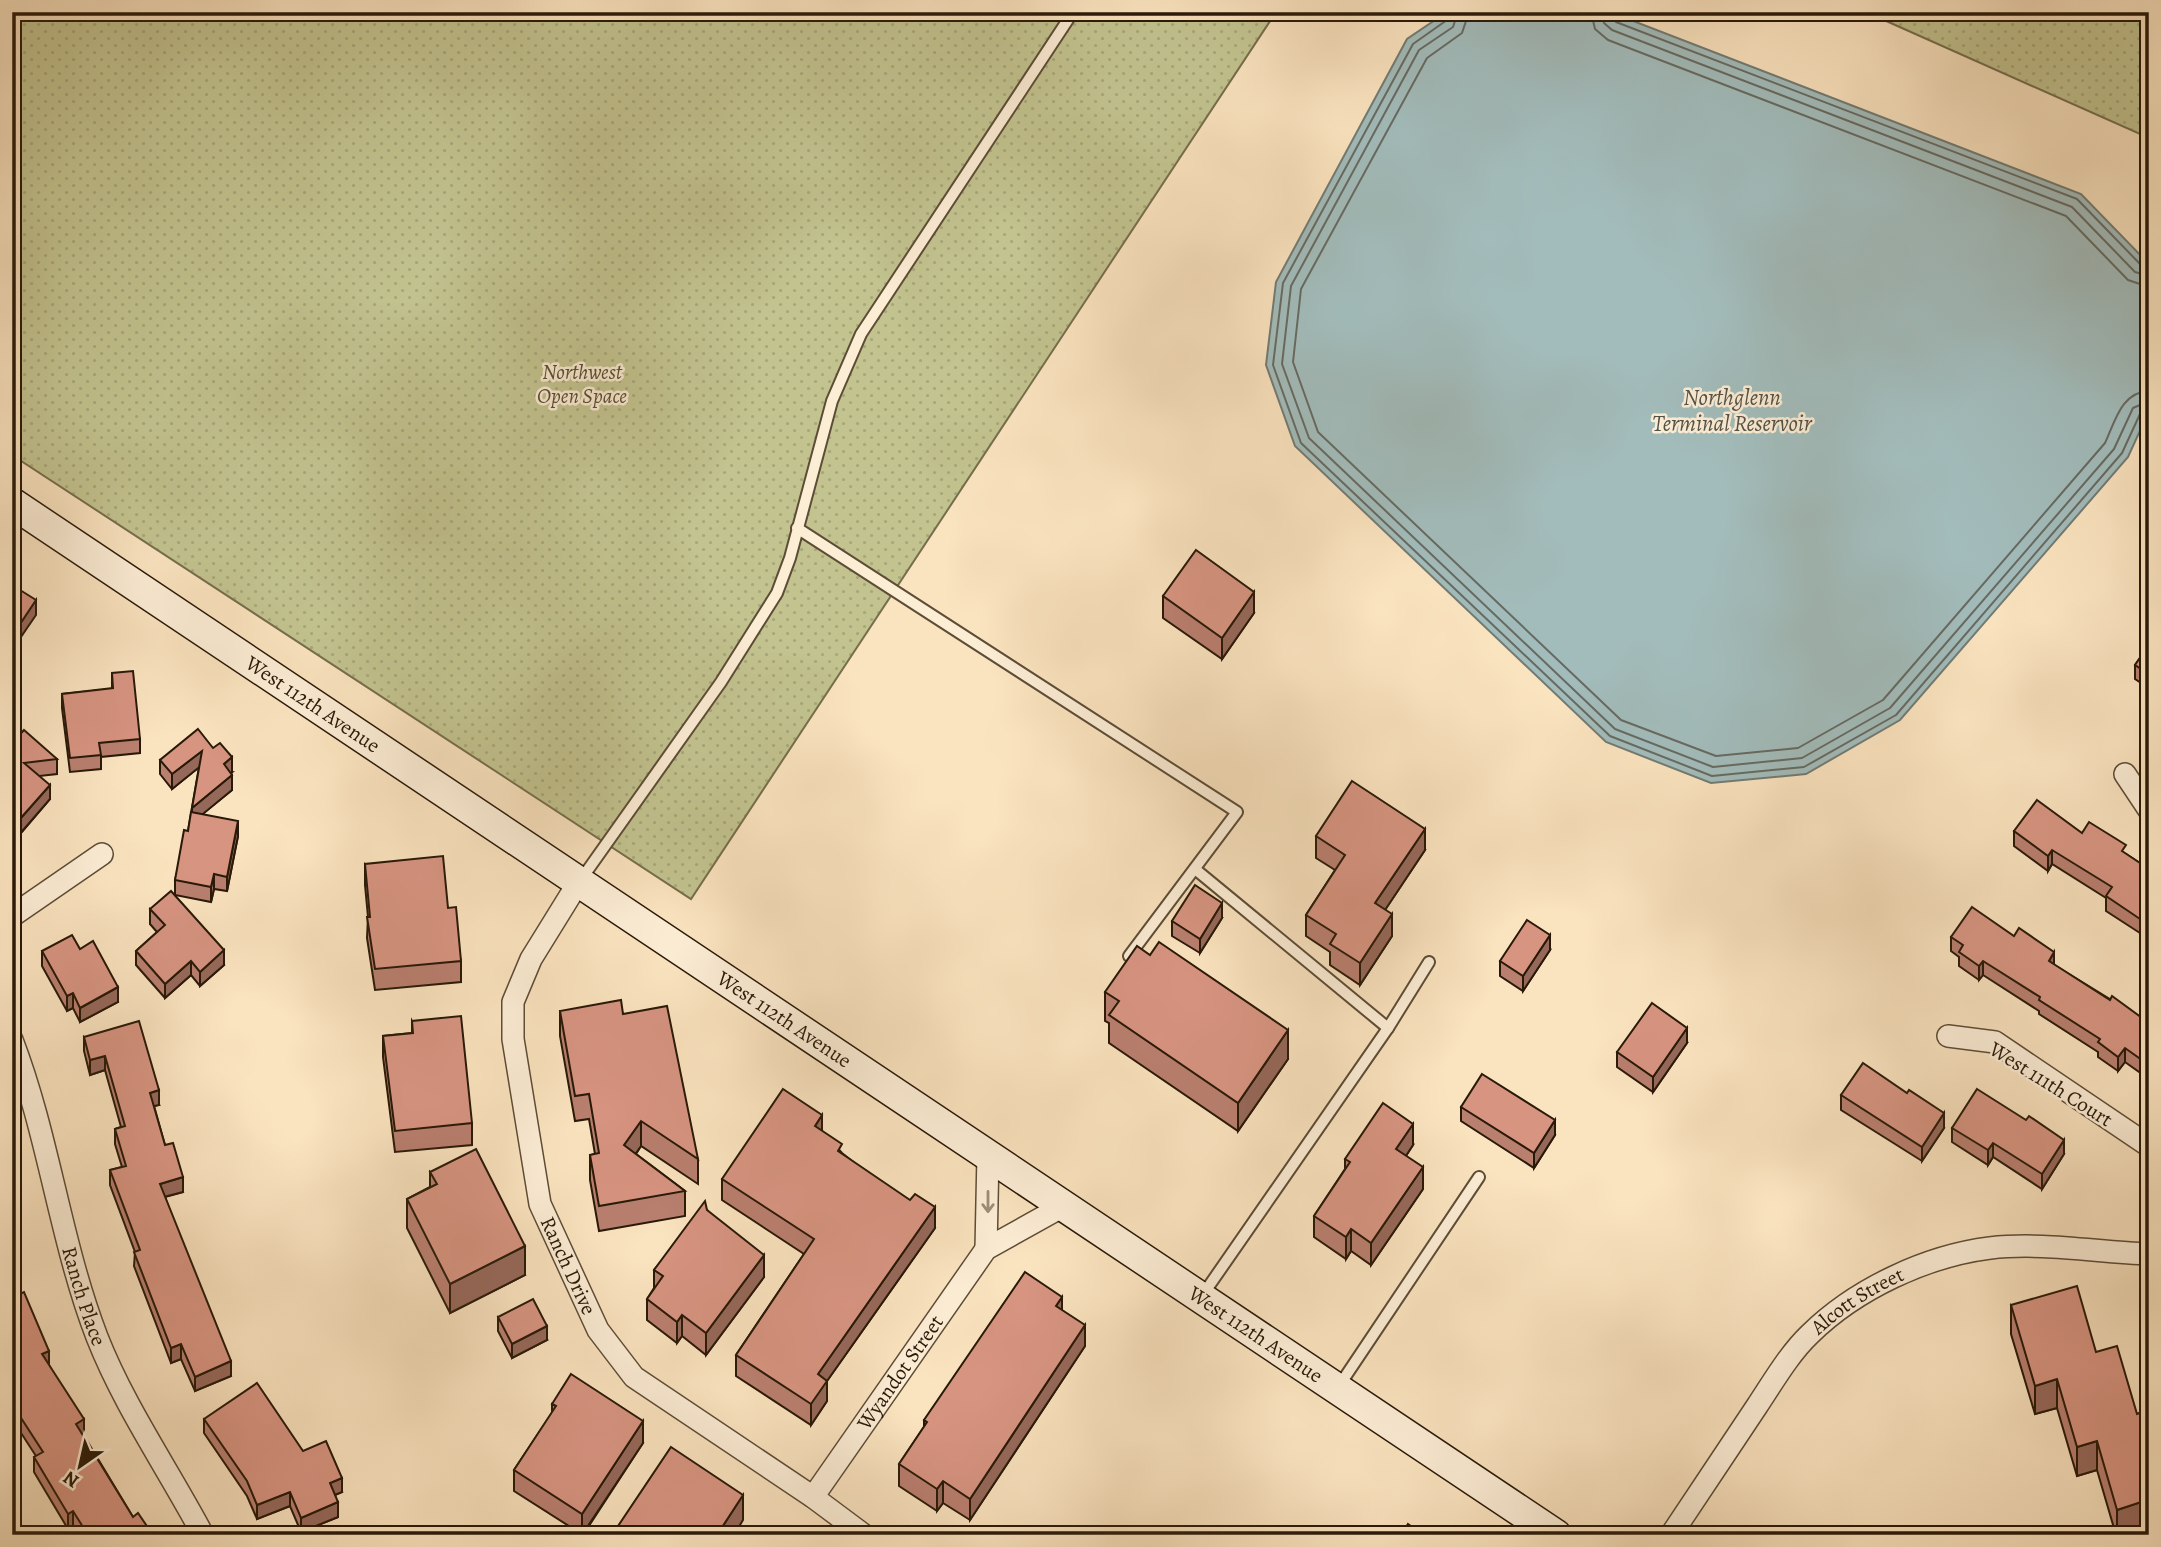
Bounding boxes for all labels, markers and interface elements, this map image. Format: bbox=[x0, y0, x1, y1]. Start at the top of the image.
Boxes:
park label: Northwest Open Space bbox=[537, 358, 627, 410]
water label: Northglenn Terminal Reservoir bbox=[1652, 382, 1813, 439]
street label: West 112th Avenue bbox=[239, 649, 386, 759]
street label: West 112th Avenue bbox=[711, 964, 857, 1074]
street label: West 111th Court bbox=[1983, 1034, 2118, 1133]
one-way arrow bbox=[981, 1190, 995, 1213]
street label: Ranch Drive bbox=[534, 1212, 603, 1319]
street label: Ranch Place bbox=[55, 1243, 113, 1350]
street label: Alcott Street bbox=[1804, 1260, 1908, 1341]
street label: West 112th Avenue bbox=[1182, 1279, 1328, 1389]
street label: Wyandot Street bbox=[850, 1309, 950, 1436]
north arrow bbox=[46, 1432, 116, 1502]
text: N bbox=[58, 1465, 84, 1494]

